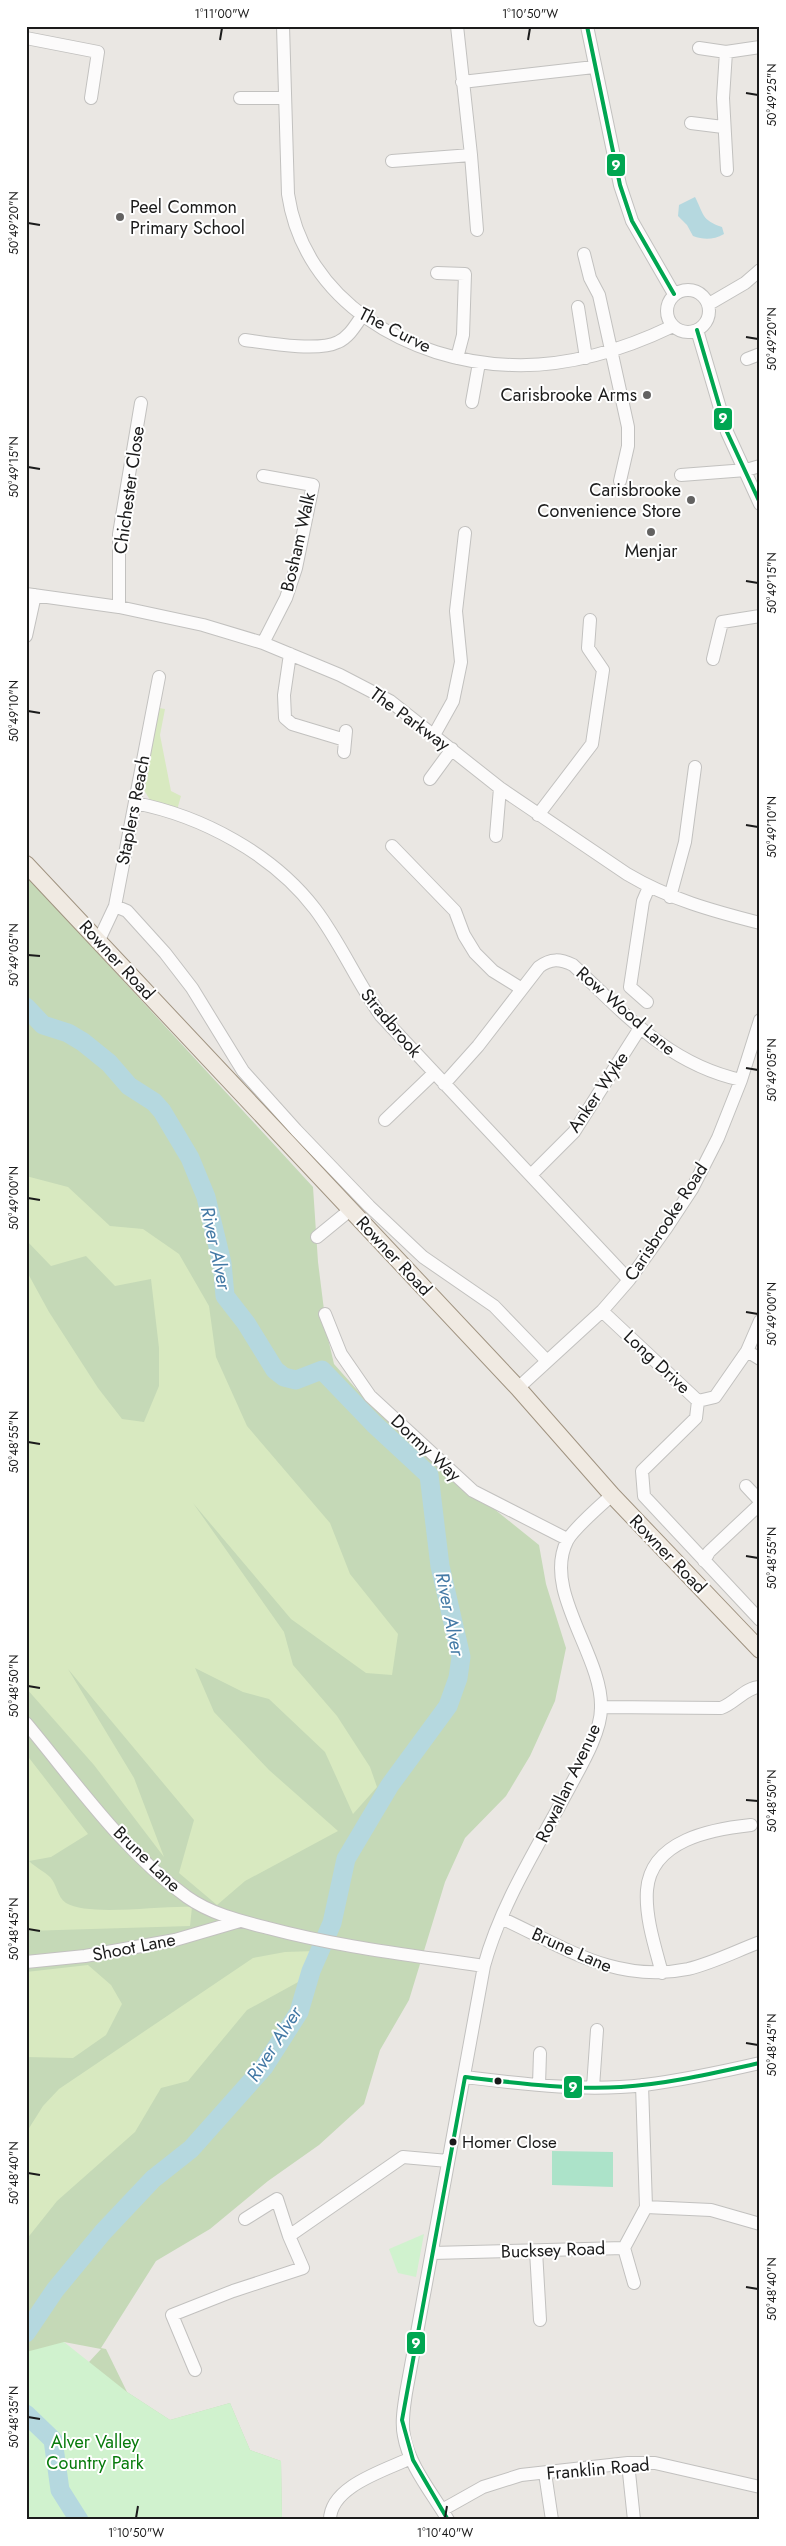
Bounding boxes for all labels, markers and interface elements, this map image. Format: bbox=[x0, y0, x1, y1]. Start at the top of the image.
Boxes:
text: 1°11'00"W bbox=[195, 5, 250, 23]
text: 1°10'50"W bbox=[502, 5, 558, 23]
text: 50°49'25"N bbox=[763, 63, 781, 127]
line badge: 9 bbox=[606, 153, 626, 177]
text: 9 bbox=[611, 155, 621, 175]
text: 50°49'20"N bbox=[5, 191, 23, 255]
place label: Peel Common Primary School bbox=[130, 194, 245, 241]
marker: Peel Common Primary School bbox=[114, 211, 126, 223]
street label: The Curve bbox=[354, 301, 436, 359]
text: 50°49'20"N bbox=[763, 307, 781, 371]
place label: Carisbrooke Arms bbox=[500, 382, 637, 408]
marker: Carisbrooke Arms bbox=[641, 389, 653, 401]
line badge: 9 bbox=[713, 407, 733, 431]
text: 9 bbox=[718, 408, 728, 428]
street label: Chichester Close bbox=[107, 424, 151, 556]
text: 50°49'15"N bbox=[5, 436, 23, 498]
place label: Carisbrooke Convenience Store bbox=[537, 477, 681, 524]
street label: Bosham Walk bbox=[274, 490, 322, 594]
marker: Carisbrooke Convenience Store bbox=[685, 494, 697, 506]
marker: Menjar bbox=[645, 526, 657, 538]
place label: Menjar bbox=[625, 538, 678, 564]
text: 50°49'15"N bbox=[763, 552, 781, 614]
text: 50°49'10"N bbox=[5, 680, 23, 742]
street label: The Parkway bbox=[365, 681, 456, 757]
street label: Staplers Reach bbox=[110, 753, 156, 867]
text: 50°49'10"N bbox=[763, 796, 781, 858]
street label: Rowner Road bbox=[73, 914, 161, 1006]
text: 50°49'05"N bbox=[5, 923, 23, 987]
street label: Row Wood Lane bbox=[571, 960, 681, 1062]
street label: Stradbrook bbox=[354, 983, 428, 1063]
text: 50°49'05"N bbox=[763, 1038, 781, 1102]
street label: Anker Wyke bbox=[561, 1046, 635, 1138]
street label: Carisbrooke Road bbox=[618, 1158, 714, 1286]
text: 50°49'00"N bbox=[5, 1166, 23, 1230]
water label: River Alver bbox=[194, 1204, 238, 1294]
street label: Rowner Road bbox=[350, 1210, 438, 1302]
text: 50°49'00"N bbox=[763, 1282, 781, 1346]
street label: Long Drive bbox=[618, 1324, 696, 1400]
street label: Dormy Way bbox=[385, 1408, 467, 1488]
text: 50°48'55"N bbox=[5, 1411, 23, 1473]
street label: Rowner Road bbox=[624, 1509, 712, 1599]
text: 50°48'55"N bbox=[763, 1527, 781, 1589]
water label: River Alver bbox=[429, 1570, 472, 1660]
text: 50°48'50"N bbox=[5, 1654, 23, 1718]
street label: Rowallan Avenue bbox=[529, 1719, 607, 1847]
text: 50°48'50"N bbox=[763, 1769, 781, 1833]
street label: Brune Lane bbox=[107, 1820, 187, 1898]
text: 50°48'45"N bbox=[5, 1898, 23, 1960]
street label: Brune Lane bbox=[528, 1921, 616, 1979]
street label: Shoot Lane bbox=[90, 1926, 178, 1968]
water label: River Alver bbox=[240, 2000, 309, 2087]
text: 50°48'45"N bbox=[763, 2014, 781, 2076]
line badge: 9 bbox=[563, 2075, 583, 2099]
unlabelled marker bbox=[493, 2076, 503, 2086]
text: 9 bbox=[568, 2077, 578, 2097]
place label: Homer Close bbox=[462, 2130, 557, 2154]
marker: Homer Close bbox=[448, 2137, 458, 2147]
text: 50°48'40"N bbox=[5, 2141, 23, 2205]
street label: Bucksey Road bbox=[500, 2235, 606, 2265]
text: 50°48'40"N bbox=[763, 2257, 781, 2321]
line badge: 9 bbox=[406, 2331, 426, 2355]
text: 9 bbox=[411, 2333, 421, 2353]
text: 50°48'35"N bbox=[5, 2386, 23, 2448]
park label: Alver Valley Country Park bbox=[46, 2429, 144, 2476]
street label: Franklin Road bbox=[545, 2452, 651, 2486]
text: 1°10'50"W bbox=[108, 2524, 164, 2542]
text: 1°10'40"W bbox=[417, 2524, 473, 2542]

